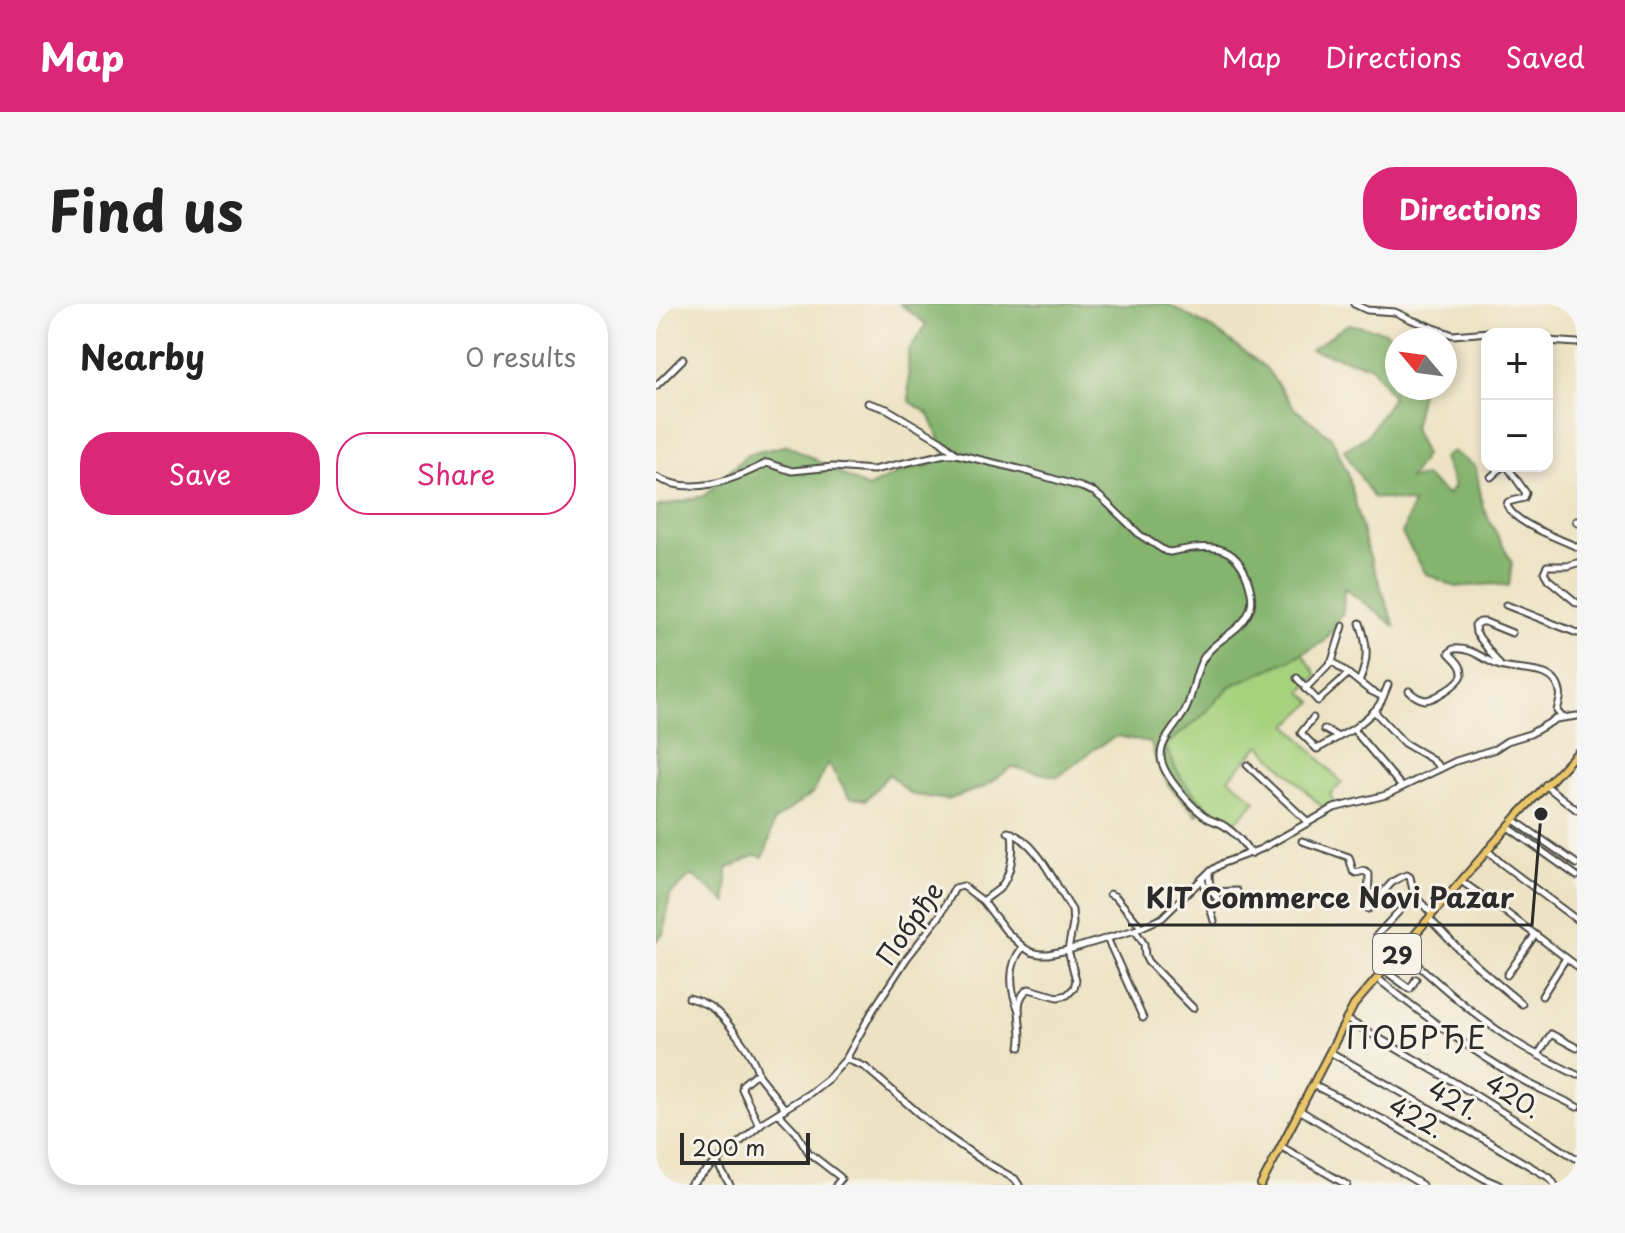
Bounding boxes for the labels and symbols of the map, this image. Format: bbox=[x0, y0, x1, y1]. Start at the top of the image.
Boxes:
north arrow bbox=[1385, 328, 1457, 400]
street label: Побрђе bbox=[866, 873, 952, 973]
callout: KIT Commerce Novi Pazar bbox=[1128, 873, 1532, 925]
text: KIT Commerce Novi Pazar bbox=[1146, 875, 1515, 918]
road number: 29 bbox=[1373, 934, 1421, 974]
district label: ПОБРЂЕ bbox=[1346, 1014, 1488, 1059]
street label: 420. bbox=[1478, 1063, 1550, 1127]
street label: 421. bbox=[1421, 1069, 1487, 1129]
street label: 422. bbox=[1382, 1085, 1452, 1147]
scale bar bbox=[680, 1129, 810, 1165]

